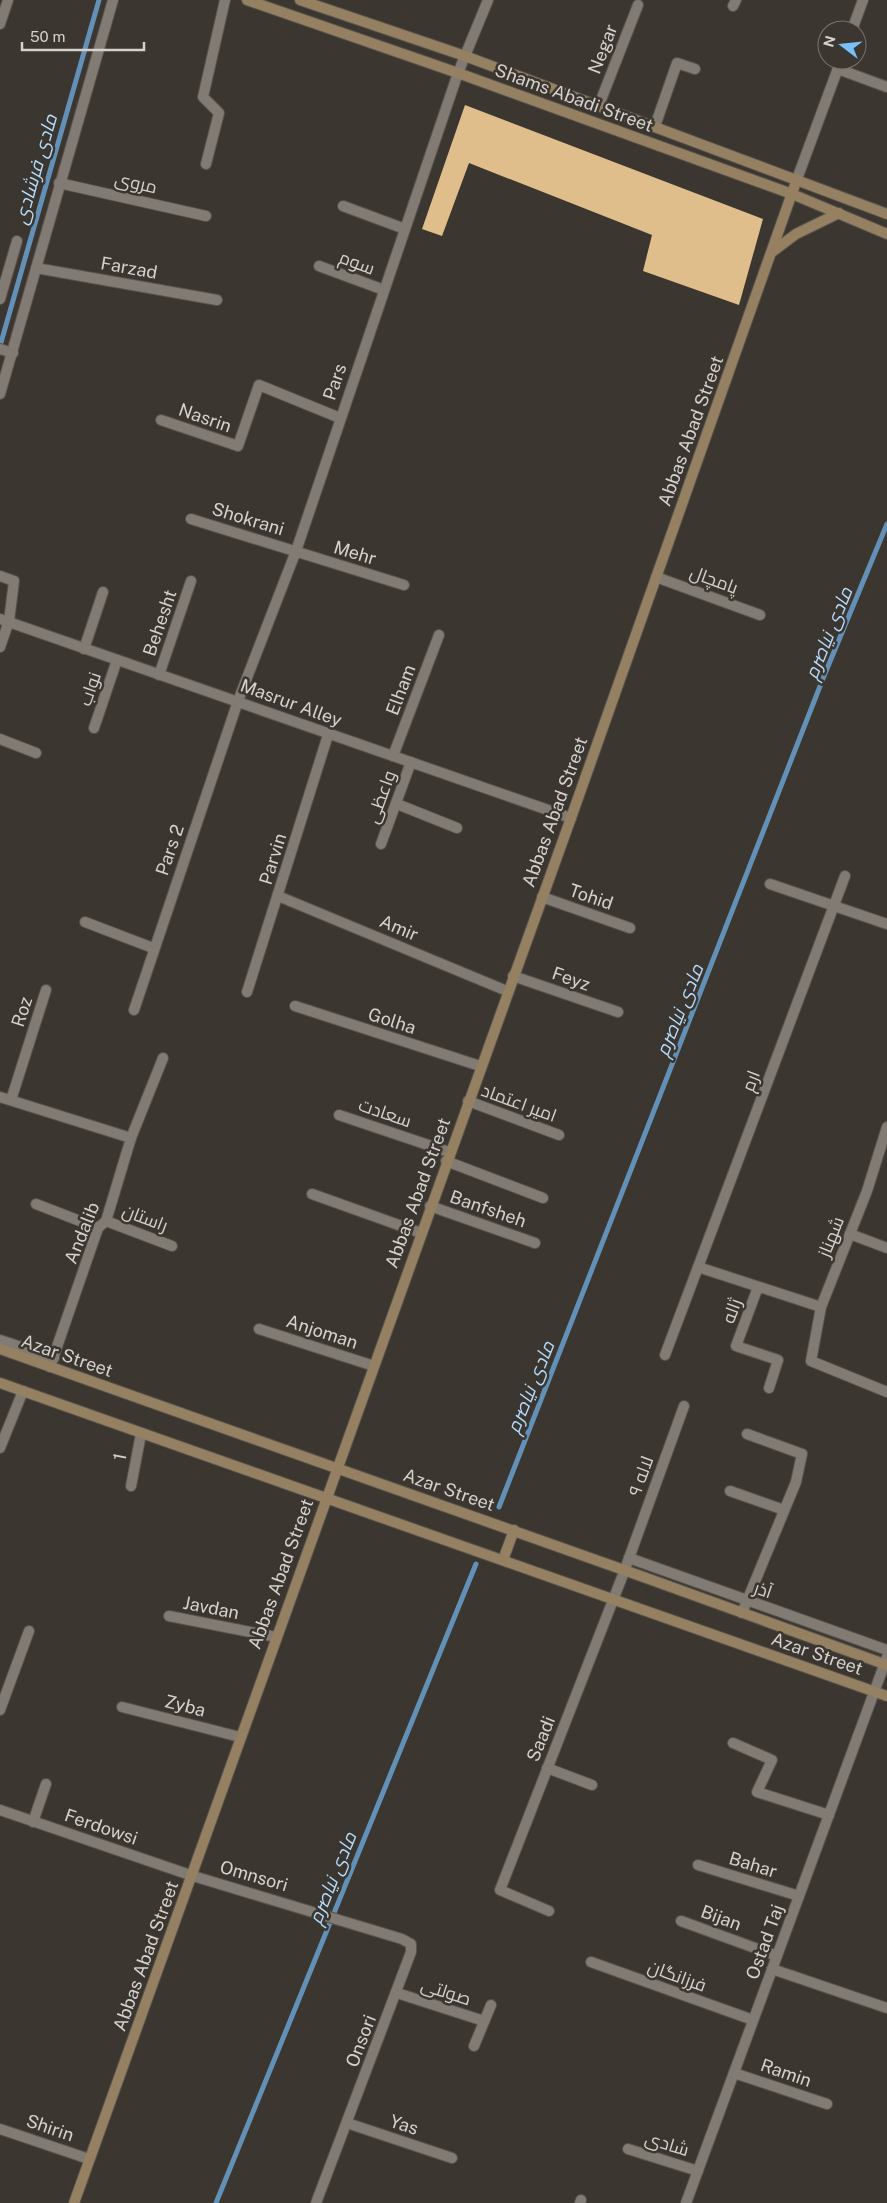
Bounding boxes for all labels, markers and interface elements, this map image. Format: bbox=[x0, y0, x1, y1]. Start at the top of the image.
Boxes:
scale bar bbox=[22, 20, 145, 52]
north arrow bbox=[817, 20, 867, 70]
street label: Negar bbox=[583, 21, 622, 77]
text: 50 m bbox=[30, 28, 65, 45]
text: N bbox=[820, 34, 839, 49]
street label: Shams Abadi Street bbox=[492, 59, 656, 136]
water label: مادی فرشادی bbox=[9, 111, 62, 227]
street label: مروی bbox=[113, 167, 159, 199]
street label: سوم bbox=[336, 246, 378, 281]
street label: Farzad bbox=[99, 252, 159, 283]
street label: Abbas Abad Street bbox=[654, 353, 727, 509]
street label: Pars bbox=[319, 361, 351, 403]
street label: Nasrin bbox=[176, 399, 234, 436]
street label: Shokrani bbox=[210, 498, 287, 539]
street label: Mehr bbox=[331, 536, 379, 569]
street label: پامچال bbox=[686, 561, 741, 600]
water label: مادی نیاصرم bbox=[799, 583, 860, 684]
street label: Behesht bbox=[138, 587, 181, 659]
street label: Elham bbox=[381, 662, 420, 718]
street label: نواب bbox=[74, 669, 106, 709]
street label: Masrur Alley bbox=[238, 674, 345, 731]
street label: Abbas Abad Street bbox=[518, 734, 591, 890]
street label: واعظی bbox=[361, 768, 401, 826]
street label: Pars 2 bbox=[151, 822, 188, 878]
street label: Parvin bbox=[255, 831, 290, 887]
street label: Tohid bbox=[566, 879, 616, 914]
street label: Amir bbox=[377, 910, 422, 945]
water label: مادی نیاصرم bbox=[650, 960, 711, 1061]
street label: Feyz bbox=[549, 962, 593, 995]
street label: Roz bbox=[7, 994, 36, 1030]
street label: Golha bbox=[366, 1003, 419, 1038]
street label: ارم bbox=[737, 1067, 766, 1095]
street label: امیر اعتماد bbox=[478, 1079, 560, 1127]
street label: سعادت bbox=[356, 1094, 414, 1131]
street label: Abbas Abad Street bbox=[381, 1115, 454, 1271]
street label: Banfsheh bbox=[447, 1186, 529, 1231]
street label: Andalib bbox=[60, 1199, 103, 1267]
street label: راستان bbox=[119, 1199, 171, 1237]
street label: شهناز bbox=[813, 1213, 849, 1262]
street label: ژاله bbox=[717, 1295, 747, 1326]
street label: Anjoman bbox=[284, 1310, 361, 1353]
street label: Azar Street bbox=[19, 1330, 116, 1381]
water label: مادی نیاصرم bbox=[501, 1337, 562, 1438]
street label: 1 bbox=[109, 1451, 131, 1463]
street label: ۹ لاله bbox=[624, 1453, 657, 1499]
street label: Azar Street bbox=[401, 1464, 498, 1515]
street label: Abbas Abad Street bbox=[244, 1496, 317, 1652]
street label: آذر bbox=[750, 1576, 775, 1603]
street label: Javdan bbox=[181, 1592, 241, 1623]
street label: Azar Street bbox=[769, 1628, 866, 1679]
street label: Zyba bbox=[162, 1690, 208, 1721]
street label: Saadi bbox=[522, 1713, 559, 1765]
street label: Ferdowsi bbox=[62, 1804, 140, 1849]
water label: مادی نیاصرم bbox=[303, 1828, 364, 1929]
street label: Bahar bbox=[726, 1847, 780, 1882]
street label: Omnsori bbox=[218, 1856, 291, 1895]
street label: Abbas Abad Street bbox=[109, 1878, 182, 2034]
street label: Bijan bbox=[698, 1901, 744, 1935]
street label: Ostad Taj bbox=[741, 1901, 788, 1982]
street label: فرزانگان bbox=[645, 1955, 709, 1997]
street label: صولتی bbox=[418, 1974, 474, 2010]
street label: Onsori bbox=[341, 2012, 380, 2070]
street label: Ramin bbox=[758, 2054, 814, 2091]
street label: Shirin bbox=[24, 2110, 77, 2145]
street label: Yas bbox=[387, 2110, 421, 2139]
street label: شادی bbox=[642, 2127, 692, 2161]

